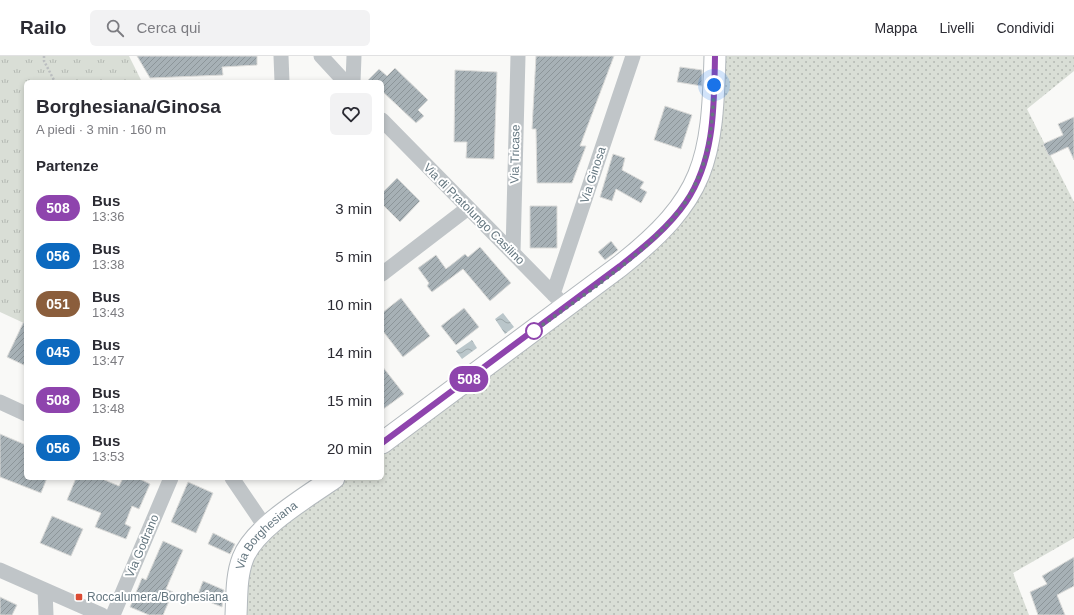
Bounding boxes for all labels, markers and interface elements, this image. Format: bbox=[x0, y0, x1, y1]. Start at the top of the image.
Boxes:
search box bbox=[90, 10, 370, 46]
text: Railo bbox=[20, 17, 66, 38]
icon: search bbox=[104, 17, 126, 39]
text: Cerca qui bbox=[136, 19, 201, 36]
text: Mappa bbox=[875, 20, 917, 36]
text: Livelli bbox=[939, 20, 974, 36]
text: Condividi bbox=[996, 20, 1054, 36]
your location bbox=[704, 75, 724, 95]
button: heart bbox=[330, 93, 372, 135]
text: Borghesiana/Ginosa bbox=[36, 96, 221, 117]
text: A piedi · 3 min · 160 m bbox=[36, 122, 166, 137]
street label: Via Tricase bbox=[507, 124, 523, 184]
street label: Via Ginosa bbox=[577, 145, 609, 205]
text: Partenze bbox=[36, 157, 99, 174]
street label: Via di Pratolungo Casilino bbox=[421, 161, 528, 268]
text: Bus bbox=[92, 192, 120, 209]
text: 508 bbox=[46, 200, 70, 216]
text: 3 min bbox=[335, 200, 372, 217]
text: 13:36 bbox=[92, 209, 125, 224]
text: Bus bbox=[92, 240, 120, 257]
text: 056 bbox=[46, 248, 70, 264]
text: 5 min bbox=[335, 248, 372, 265]
text: 13:38 bbox=[92, 257, 125, 272]
text: Bus bbox=[92, 288, 120, 305]
text: 051 bbox=[46, 296, 70, 312]
text: 10 min bbox=[327, 296, 372, 313]
text: 13:43 bbox=[92, 305, 125, 320]
unlabelled marker bbox=[525, 322, 543, 340]
text: Bus bbox=[92, 336, 120, 353]
text: 045 bbox=[46, 344, 70, 360]
text: 14 min bbox=[327, 344, 372, 361]
text: 13:47 bbox=[92, 353, 125, 368]
line badge: 508 bbox=[446, 366, 492, 392]
text: 508 bbox=[457, 371, 481, 387]
text: Bus bbox=[92, 384, 120, 401]
text: 508 bbox=[46, 392, 70, 408]
text: 15 min bbox=[327, 392, 372, 409]
text: 13:48 bbox=[92, 401, 125, 416]
text: Bus bbox=[92, 432, 120, 449]
text: 056 bbox=[46, 440, 70, 456]
text: 20 min bbox=[327, 440, 372, 457]
text: 13:53 bbox=[92, 449, 125, 464]
street label: Via Borghesiana bbox=[233, 498, 300, 571]
street label: Via Godrano bbox=[122, 512, 162, 580]
place label: Roccalumera/Borghesiana bbox=[87, 590, 229, 604]
marker: Roccalumera/Borghesiana bbox=[74, 592, 84, 602]

